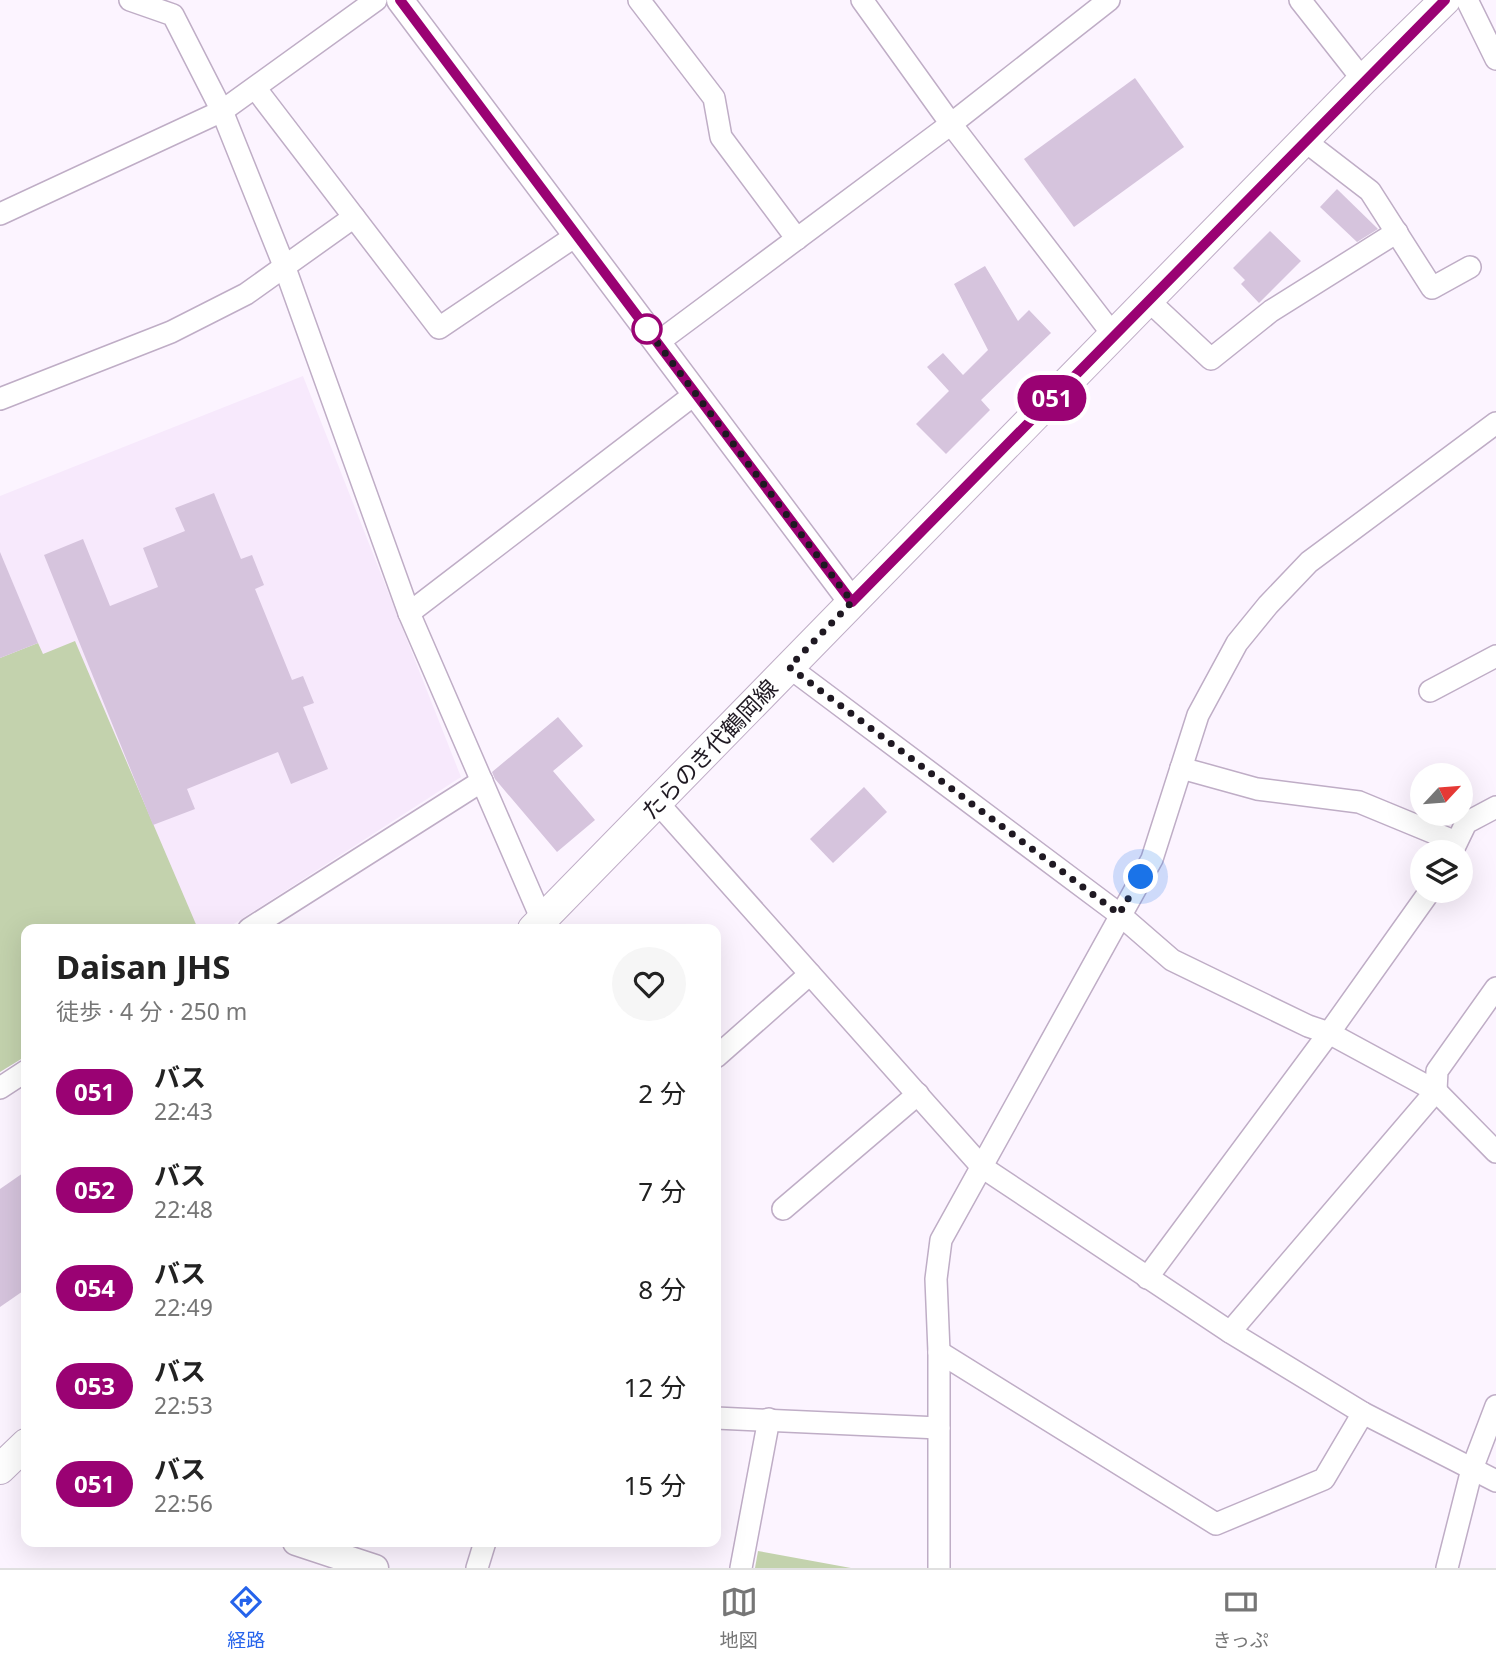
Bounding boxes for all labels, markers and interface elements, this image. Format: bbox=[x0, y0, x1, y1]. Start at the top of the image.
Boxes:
unlabelled marker bbox=[632, 314, 662, 344]
line badge: 051 bbox=[1012, 375, 1092, 421]
text: 051 bbox=[1031, 381, 1073, 414]
street label: たらのき代鶴岡線 bbox=[634, 672, 784, 826]
north arrow bbox=[1410, 763, 1474, 826]
map controls bbox=[1410, 763, 1473, 903]
button: layers bbox=[1410, 840, 1473, 903]
your location bbox=[1123, 859, 1158, 894]
text: Daisan JHS bbox=[56, 944, 231, 989]
button: heart bbox=[612, 947, 686, 1021]
text: 徒歩 · 4 分 · 250 m bbox=[56, 995, 247, 1027]
text: バス bbox=[154, 1059, 206, 1095]
text: 051 bbox=[74, 1075, 115, 1108]
text: 2 分 bbox=[638, 1075, 686, 1111]
text: 22:43 bbox=[154, 1095, 213, 1127]
text: バス bbox=[154, 1157, 206, 1193]
text: 052 bbox=[74, 1173, 115, 1206]
text: 7 分 bbox=[638, 1173, 686, 1209]
text: 22:48 bbox=[154, 1193, 213, 1225]
text: バス bbox=[154, 1255, 206, 1291]
text: 054 bbox=[74, 1271, 115, 1304]
text: 8 分 bbox=[638, 1271, 686, 1307]
text: 22:49 bbox=[154, 1291, 213, 1323]
text: バス bbox=[154, 1353, 206, 1389]
text: 053 bbox=[74, 1369, 115, 1402]
text: 12 分 bbox=[623, 1369, 686, 1405]
text: 22:53 bbox=[154, 1389, 213, 1421]
text: バス bbox=[154, 1451, 206, 1487]
text: 051 bbox=[74, 1467, 115, 1500]
text: 15 分 bbox=[623, 1467, 686, 1503]
text: 22:56 bbox=[154, 1487, 213, 1519]
tab: 経路 bbox=[227, 1583, 265, 1653]
tab: 地図 bbox=[720, 1583, 758, 1653]
tab: きっぷ bbox=[1212, 1583, 1269, 1653]

